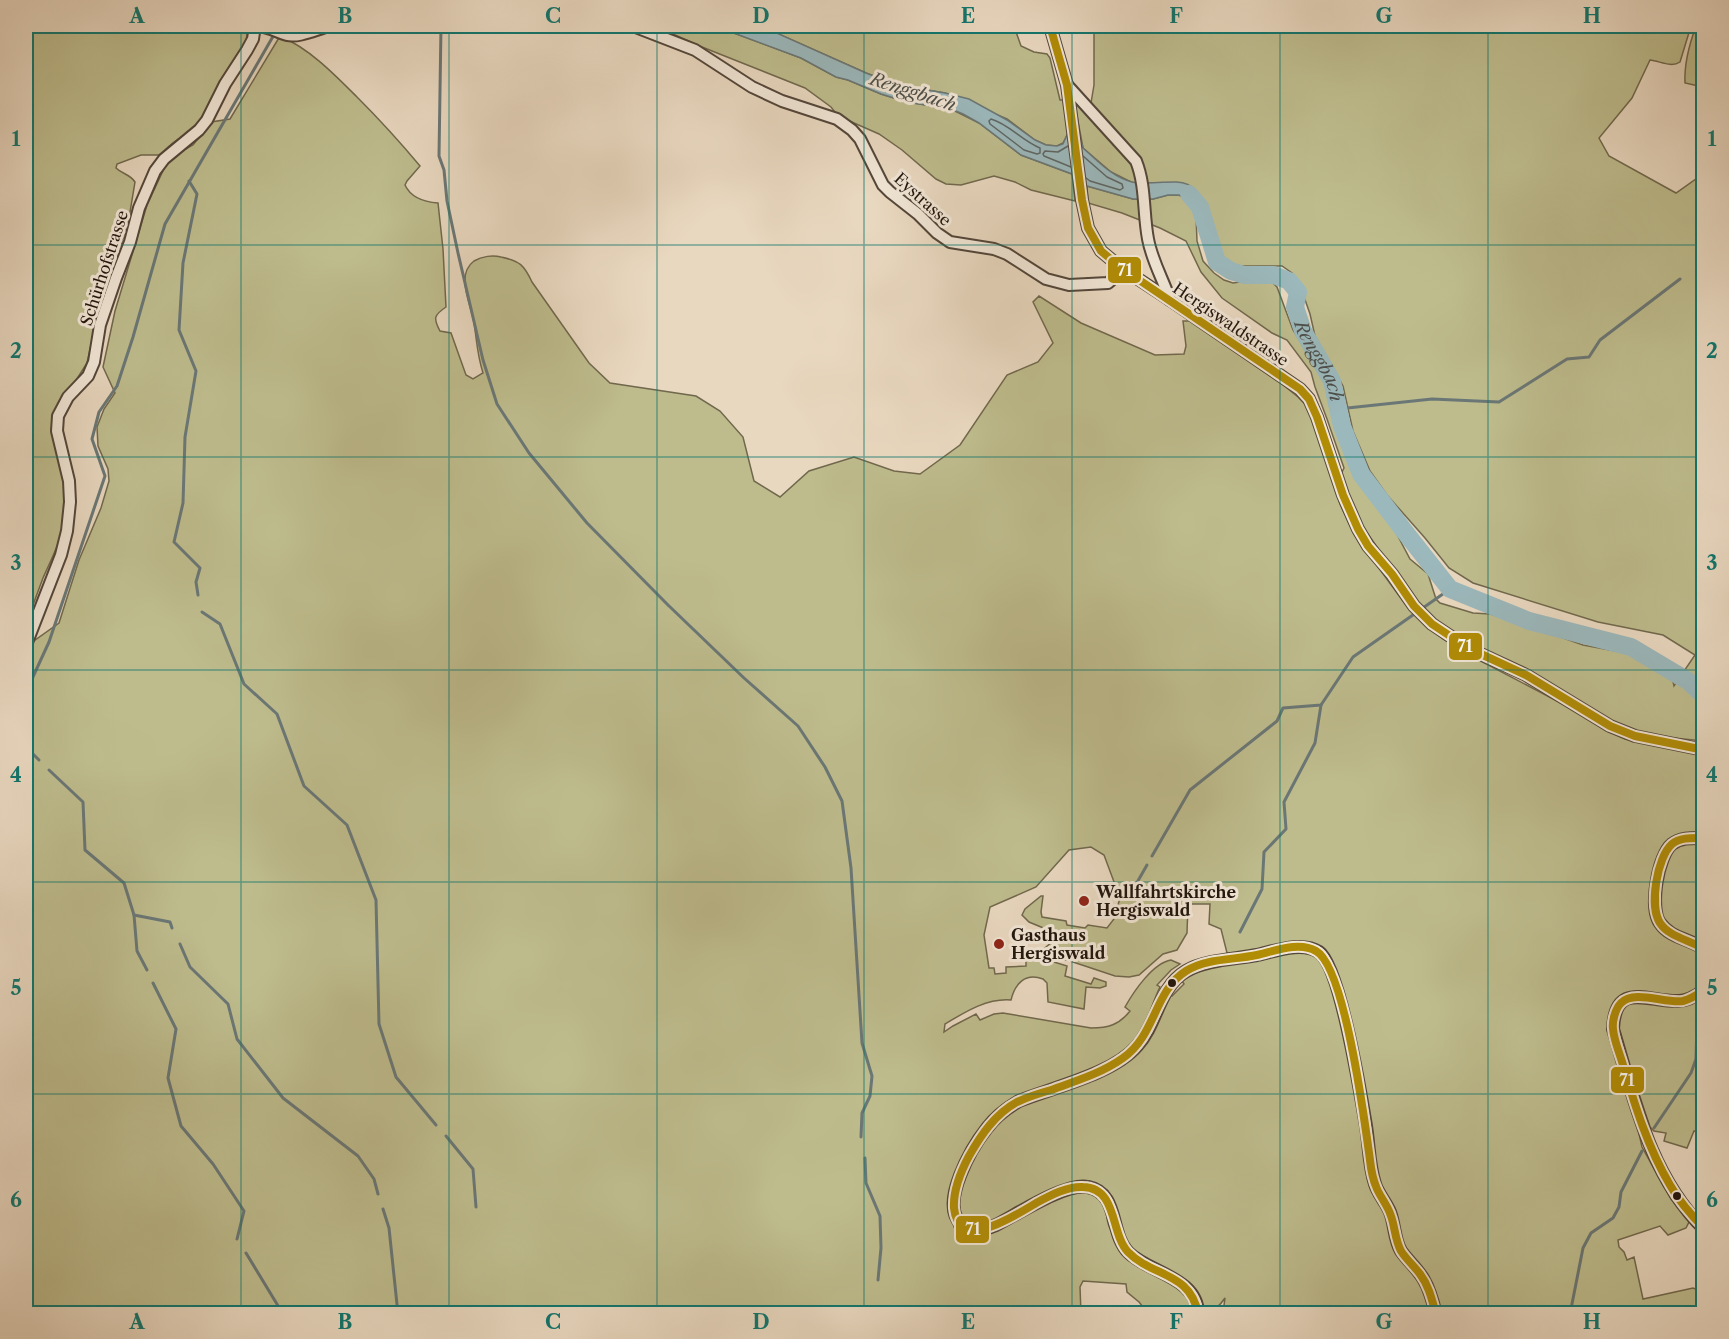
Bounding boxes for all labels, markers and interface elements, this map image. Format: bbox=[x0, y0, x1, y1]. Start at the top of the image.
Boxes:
text: A bbox=[128, 4, 145, 28]
text: B bbox=[338, 4, 353, 28]
text: C bbox=[545, 4, 561, 28]
text: D bbox=[752, 4, 770, 28]
text: E bbox=[961, 4, 975, 28]
text: F bbox=[1169, 4, 1183, 28]
text: G bbox=[1376, 4, 1393, 28]
text: H bbox=[1583, 4, 1601, 28]
water label: Renggbach bbox=[866, 67, 959, 116]
text: 1 bbox=[12, 127, 21, 151]
text: 1 bbox=[1708, 127, 1717, 151]
street label: Eystrasse bbox=[890, 168, 956, 230]
street label: Schürhofstrasse bbox=[76, 208, 132, 328]
line badge: 71 bbox=[1107, 256, 1142, 284]
text: 71 bbox=[1117, 260, 1134, 280]
street label: Hergiswaldstrasse bbox=[1169, 278, 1293, 370]
water label: Renggbach bbox=[1289, 316, 1347, 404]
text: 2 bbox=[10, 339, 22, 363]
text: 2 bbox=[1706, 339, 1718, 363]
text: 3 bbox=[10, 551, 22, 575]
text: 3 bbox=[1706, 551, 1718, 575]
line badge: 71 bbox=[1448, 632, 1483, 661]
text: 71 bbox=[1457, 636, 1474, 656]
text: 4 bbox=[10, 763, 22, 787]
text: 4 bbox=[1706, 763, 1718, 787]
place label: Wallfahrtskirche Hergiswald bbox=[1095, 882, 1237, 920]
marker: Wallfahrtskirche Hergiswald bbox=[1077, 894, 1091, 908]
place label: Gasthaus Hergiswald bbox=[1011, 925, 1106, 963]
marker: Gasthaus Hergiswald bbox=[992, 937, 1006, 951]
text: 5 bbox=[10, 976, 22, 1000]
text: 5 bbox=[1706, 976, 1718, 1000]
unlabelled marker bbox=[1166, 977, 1178, 989]
line badge: 71 bbox=[1610, 1066, 1645, 1094]
text: 71 bbox=[1619, 1070, 1636, 1090]
text: 6 bbox=[10, 1188, 22, 1212]
text: 6 bbox=[1706, 1188, 1718, 1212]
unlabelled marker bbox=[1671, 1190, 1683, 1202]
line badge: 71 bbox=[955, 1215, 990, 1244]
text: 71 bbox=[965, 1219, 982, 1239]
text: A bbox=[128, 1310, 145, 1334]
text: B bbox=[338, 1310, 353, 1334]
text: C bbox=[545, 1310, 561, 1334]
text: D bbox=[752, 1310, 770, 1334]
text: E bbox=[961, 1310, 975, 1334]
text: F bbox=[1169, 1310, 1183, 1334]
text: G bbox=[1376, 1310, 1393, 1334]
text: H bbox=[1583, 1310, 1601, 1334]

